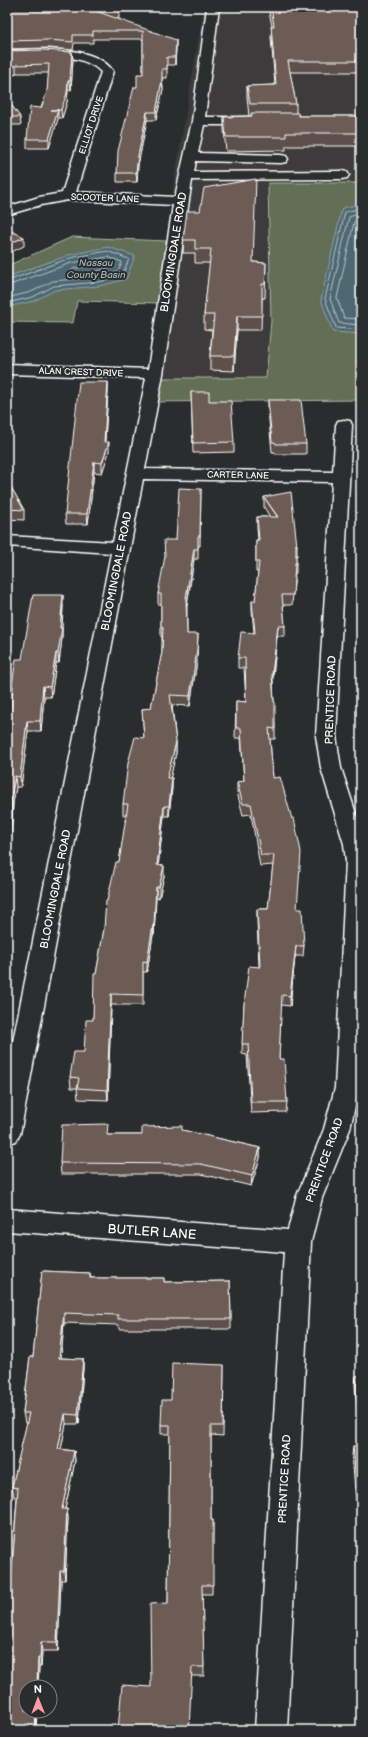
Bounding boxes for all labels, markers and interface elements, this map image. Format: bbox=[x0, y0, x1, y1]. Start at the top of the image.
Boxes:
street label: ELLIOT DRIVE bbox=[77, 95, 106, 156]
street label: BLOOMINGDALE ROAD bbox=[158, 191, 189, 313]
street label: SCOOTER LANE bbox=[71, 192, 139, 205]
water label: Nassau County Basin bbox=[66, 257, 126, 281]
street label: ALAN CREST DRIVE bbox=[39, 366, 123, 379]
street label: CARTER LANE bbox=[207, 469, 269, 482]
street label: BLOOMINGDALE ROAD bbox=[99, 510, 134, 632]
street label: PRENTICE ROAD bbox=[322, 655, 339, 745]
street label: BLOOMINGDALE ROAD bbox=[38, 828, 73, 950]
street label: PRENTICE ROAD bbox=[303, 1116, 346, 1204]
street label: BUTLER LANE bbox=[107, 1221, 197, 1243]
street label: PRENTICE ROAD bbox=[276, 1434, 293, 1524]
north arrow bbox=[18, 1679, 58, 1719]
text: N bbox=[34, 1683, 42, 1696]

